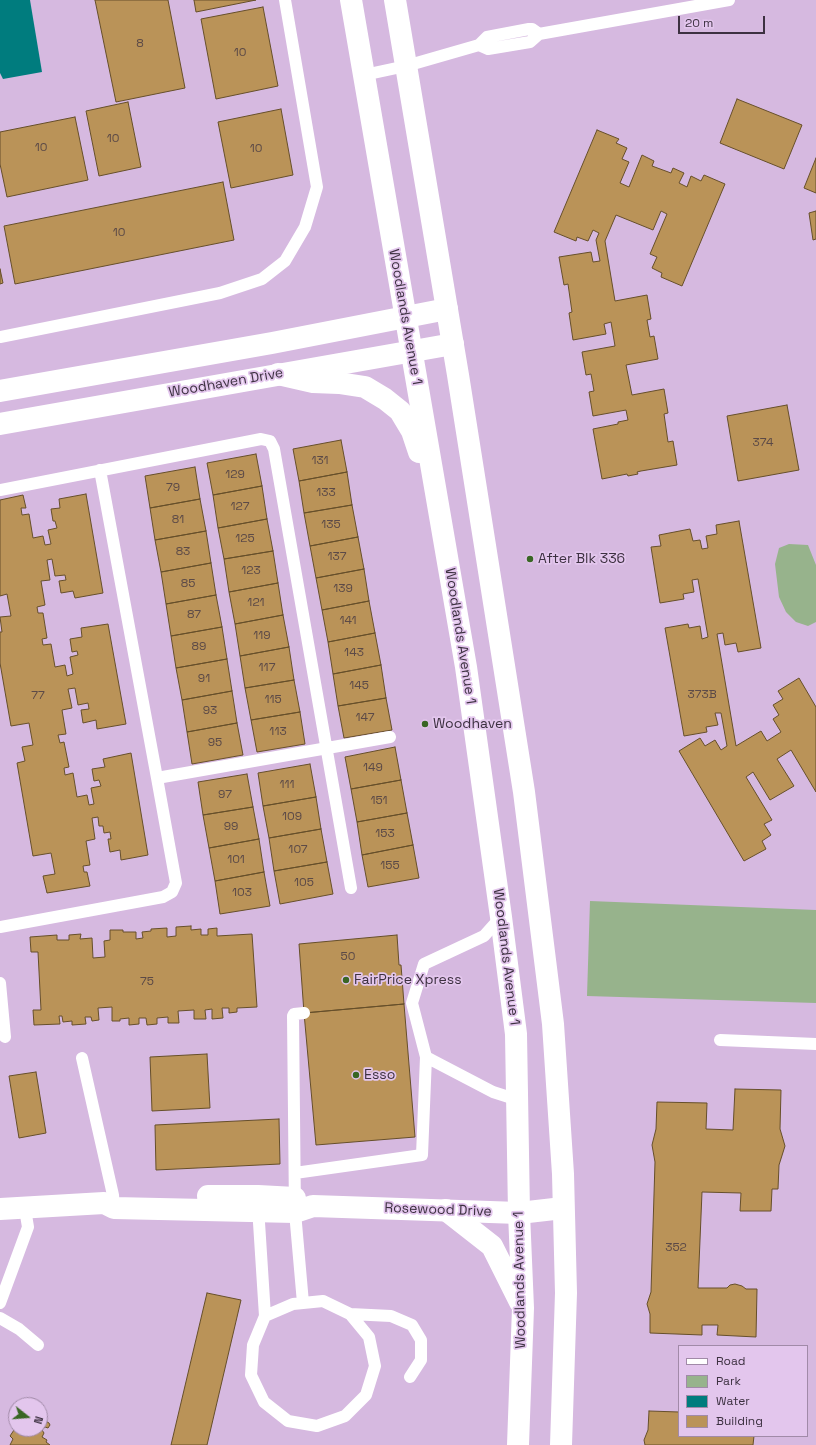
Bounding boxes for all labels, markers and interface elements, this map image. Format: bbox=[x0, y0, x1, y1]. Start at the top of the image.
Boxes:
scale bar bbox=[680, 8, 767, 34]
text: 20 m bbox=[685, 15, 713, 31]
house number: 8 bbox=[136, 37, 144, 51]
house number: 10 bbox=[234, 46, 246, 60]
house number: 10 bbox=[107, 132, 119, 146]
house number: 10 bbox=[35, 141, 47, 155]
house number: 10 bbox=[250, 142, 262, 156]
house number: 10 bbox=[113, 226, 125, 240]
street label: Woodlands Avenue 1 bbox=[385, 248, 425, 386]
street label: Woodhaven Drive bbox=[167, 365, 285, 401]
house number: 374 bbox=[753, 436, 773, 450]
house number: 131 bbox=[311, 454, 329, 468]
house number: 129 bbox=[225, 468, 245, 482]
house number: 79 bbox=[166, 481, 180, 495]
house number: 133 bbox=[316, 486, 336, 500]
house number: 127 bbox=[231, 500, 249, 514]
house number: 81 bbox=[172, 513, 184, 527]
house number: 135 bbox=[321, 518, 341, 532]
house number: 125 bbox=[235, 532, 255, 546]
house number: 83 bbox=[176, 545, 190, 559]
house number: 137 bbox=[327, 550, 347, 564]
place label: After Blk 336 bbox=[538, 551, 625, 567]
marker: After Blk 336 bbox=[525, 554, 535, 564]
house number: 123 bbox=[241, 564, 261, 578]
street label: Woodlands Avenue 1 bbox=[441, 567, 479, 705]
house number: 85 bbox=[181, 577, 195, 591]
house number: 139 bbox=[333, 582, 353, 596]
house number: 121 bbox=[247, 596, 265, 610]
house number: 87 bbox=[187, 608, 201, 622]
house number: 141 bbox=[339, 614, 357, 628]
house number: 119 bbox=[253, 629, 271, 643]
house number: 89 bbox=[192, 640, 206, 654]
house number: 143 bbox=[344, 646, 364, 660]
house number: 117 bbox=[259, 661, 275, 675]
house number: 91 bbox=[198, 672, 210, 686]
house number: 145 bbox=[349, 679, 369, 693]
house number: 373B bbox=[687, 688, 717, 702]
house number: 77 bbox=[31, 689, 45, 703]
house number: 115 bbox=[264, 693, 282, 707]
house number: 93 bbox=[203, 704, 217, 718]
house number: 147 bbox=[356, 711, 374, 725]
place label: Woodhaven bbox=[433, 716, 512, 732]
marker: Woodhaven bbox=[420, 719, 430, 729]
house number: 113 bbox=[269, 725, 287, 739]
house number: 95 bbox=[208, 736, 222, 750]
house number: 149 bbox=[363, 761, 383, 775]
house number: 111 bbox=[279, 778, 295, 792]
house number: 97 bbox=[218, 788, 232, 802]
house number: 151 bbox=[370, 794, 388, 808]
house number: 109 bbox=[282, 810, 302, 824]
house number: 99 bbox=[224, 820, 238, 834]
house number: 153 bbox=[375, 827, 395, 841]
house number: 107 bbox=[288, 843, 308, 857]
house number: 101 bbox=[227, 853, 245, 867]
house number: 155 bbox=[380, 859, 400, 873]
house number: 105 bbox=[294, 876, 314, 890]
house number: 103 bbox=[232, 886, 252, 900]
street label: Woodlands Avenue 1 bbox=[489, 888, 523, 1026]
house number: 50 bbox=[341, 950, 355, 964]
place label: FairPrice Xpress bbox=[354, 972, 462, 988]
house number: 75 bbox=[140, 975, 154, 989]
marker: FairPrice Xpress bbox=[341, 975, 351, 985]
place label: Esso bbox=[364, 1067, 395, 1083]
marker: Esso bbox=[351, 1070, 361, 1080]
street label: Rosewood Drive bbox=[384, 1200, 492, 1220]
street label: Woodlands Avenue 1 bbox=[510, 1211, 530, 1349]
house number: 352 bbox=[665, 1241, 687, 1255]
legend bbox=[678, 1345, 808, 1437]
text: Road bbox=[716, 1353, 745, 1369]
text: Park bbox=[716, 1373, 741, 1389]
text: Water bbox=[716, 1393, 750, 1409]
north arrow bbox=[8, 1397, 48, 1437]
text: Building bbox=[716, 1413, 763, 1429]
text: N bbox=[31, 1415, 46, 1426]

